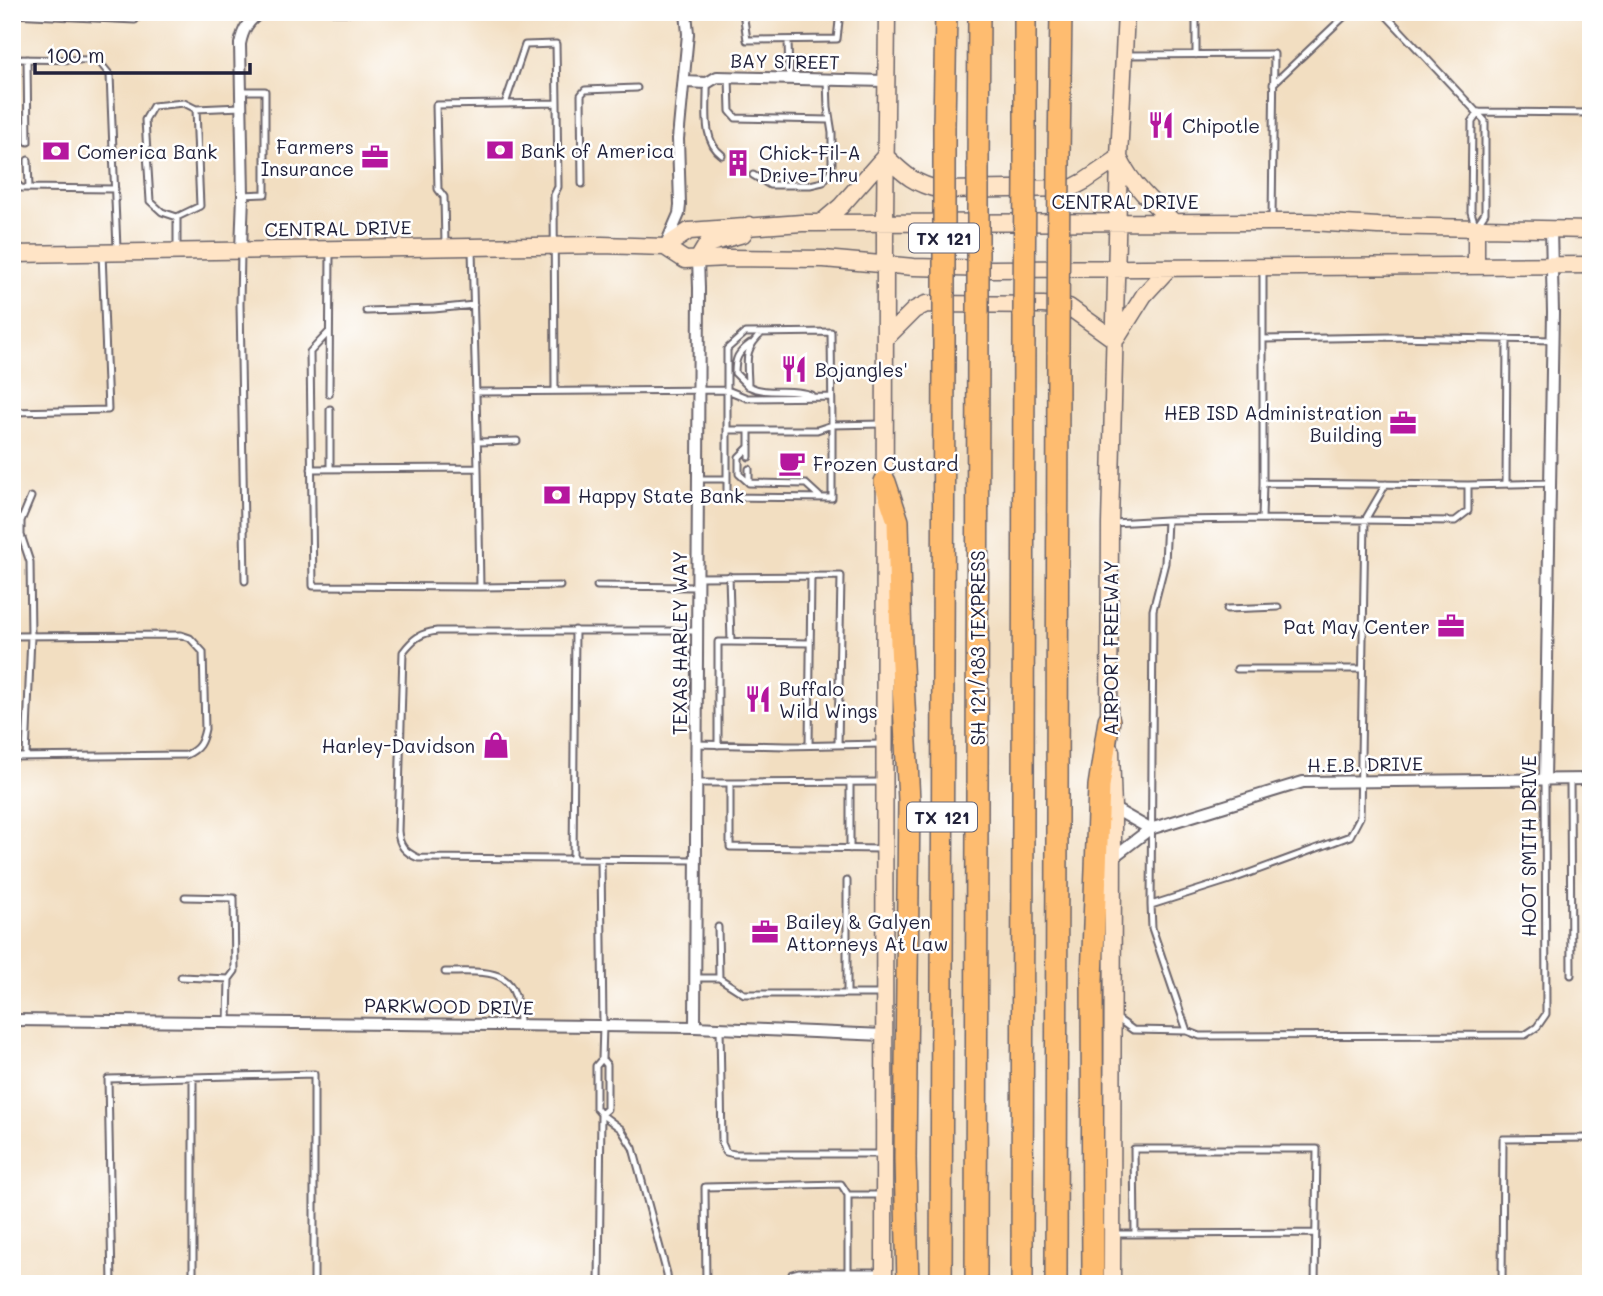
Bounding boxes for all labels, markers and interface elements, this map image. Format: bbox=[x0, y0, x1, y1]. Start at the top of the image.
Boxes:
scale bar bbox=[35, 32, 250, 76]
text: 100 m bbox=[46, 41, 105, 68]
street label: BAY STREET bbox=[730, 48, 840, 74]
restaurant icon: Chipotle bbox=[1146, 110, 1176, 140]
place label: Chipotle bbox=[1182, 113, 1260, 138]
place label: Farmers Insurance bbox=[261, 134, 354, 181]
bank icon: Bank of America bbox=[485, 135, 515, 165]
bank icon: Comerica Bank bbox=[41, 136, 71, 166]
place label: Bank of America bbox=[521, 138, 674, 163]
place label: Comerica Bank bbox=[77, 139, 217, 164]
place label: Chick-Fil-A Drive-Thru bbox=[759, 140, 861, 187]
office icon: Farmers Insurance bbox=[360, 142, 390, 172]
building icon: Chick-Fil-A Drive-Thru bbox=[723, 148, 753, 178]
street label: CENTRAL DRIVE bbox=[1051, 189, 1199, 214]
street label: CENTRAL DRIVE bbox=[264, 214, 412, 242]
road number: TX 121 bbox=[909, 224, 979, 252]
restaurant icon: Bojangles' bbox=[779, 354, 809, 384]
place label: Bojangles' bbox=[815, 357, 908, 382]
place label: HEB ISD Administration Building bbox=[1164, 400, 1382, 447]
office icon: HEB ISD Administration Building bbox=[1388, 408, 1418, 438]
cafe icon: Frozen Custard bbox=[777, 448, 807, 478]
place label: Frozen Custard bbox=[813, 451, 958, 476]
bank icon: Happy State Bank bbox=[542, 480, 572, 510]
place label: Happy State Bank bbox=[578, 483, 744, 508]
street label: SH 121/183 TEXPRESS bbox=[965, 550, 990, 746]
street label: TEXAS HARLEY WAY bbox=[667, 551, 692, 735]
street label: AIRPORT FREEWAY bbox=[1098, 560, 1123, 736]
office icon: Pat May Center bbox=[1436, 611, 1466, 641]
place label: Pat May Center bbox=[1284, 614, 1430, 639]
place label: Buffalo Wild Wings bbox=[779, 676, 878, 723]
restaurant icon: Buffalo Wild Wings bbox=[743, 684, 773, 714]
shop icon: Harley-Davidson bbox=[481, 730, 511, 760]
place label: Harley-Davidson bbox=[322, 733, 475, 758]
street label: H.E.B. DRIVE bbox=[1307, 750, 1423, 778]
street label: HOOT SMITH DRIVE bbox=[1516, 755, 1541, 937]
road number: TX 121 bbox=[907, 802, 977, 832]
place label: Bailey & Galyen Attorneys At Law bbox=[786, 909, 948, 956]
office icon: Bailey & Galyen Attorneys At Law bbox=[750, 917, 780, 947]
street label: PARKWOOD DRIVE bbox=[364, 992, 534, 1020]

